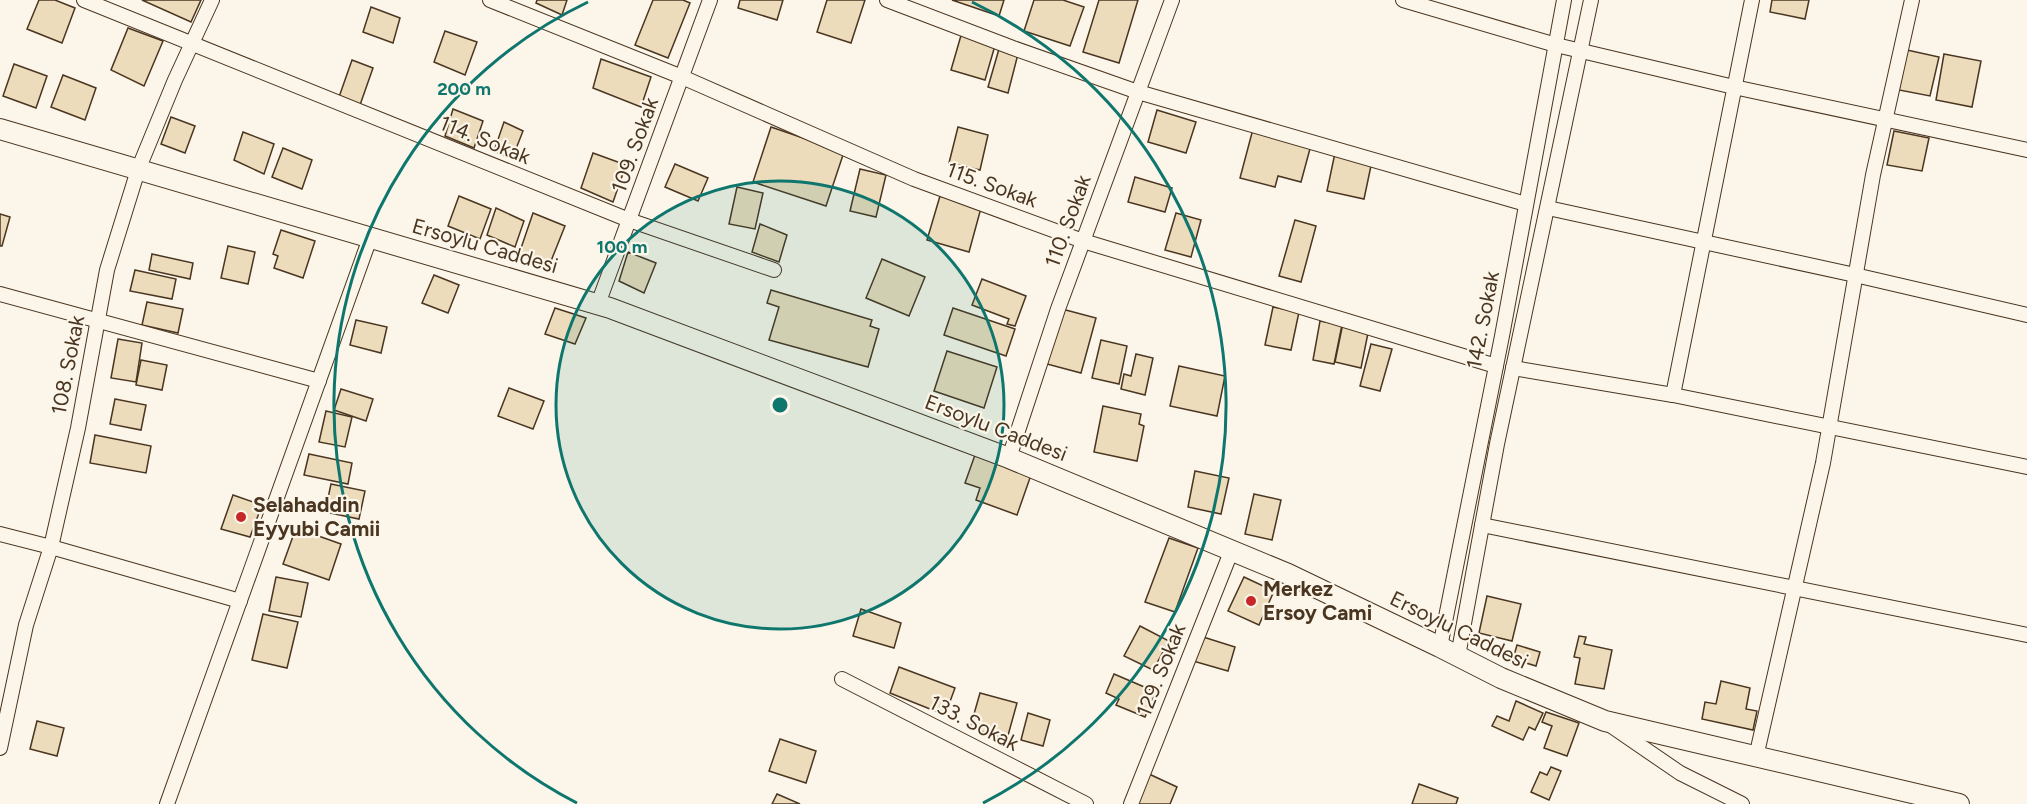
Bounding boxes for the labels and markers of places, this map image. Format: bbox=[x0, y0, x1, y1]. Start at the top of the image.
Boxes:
centre of rings bbox=[770, 395, 790, 415]
place label: Selahaddin Eyyubi Camii bbox=[253, 492, 380, 541]
marker: Selahaddin Eyyubi Camii bbox=[234, 510, 248, 524]
place label: Merkez Ersoy Cami bbox=[1263, 576, 1372, 625]
marker: Merkez Ersoy Cami bbox=[1244, 594, 1258, 608]

